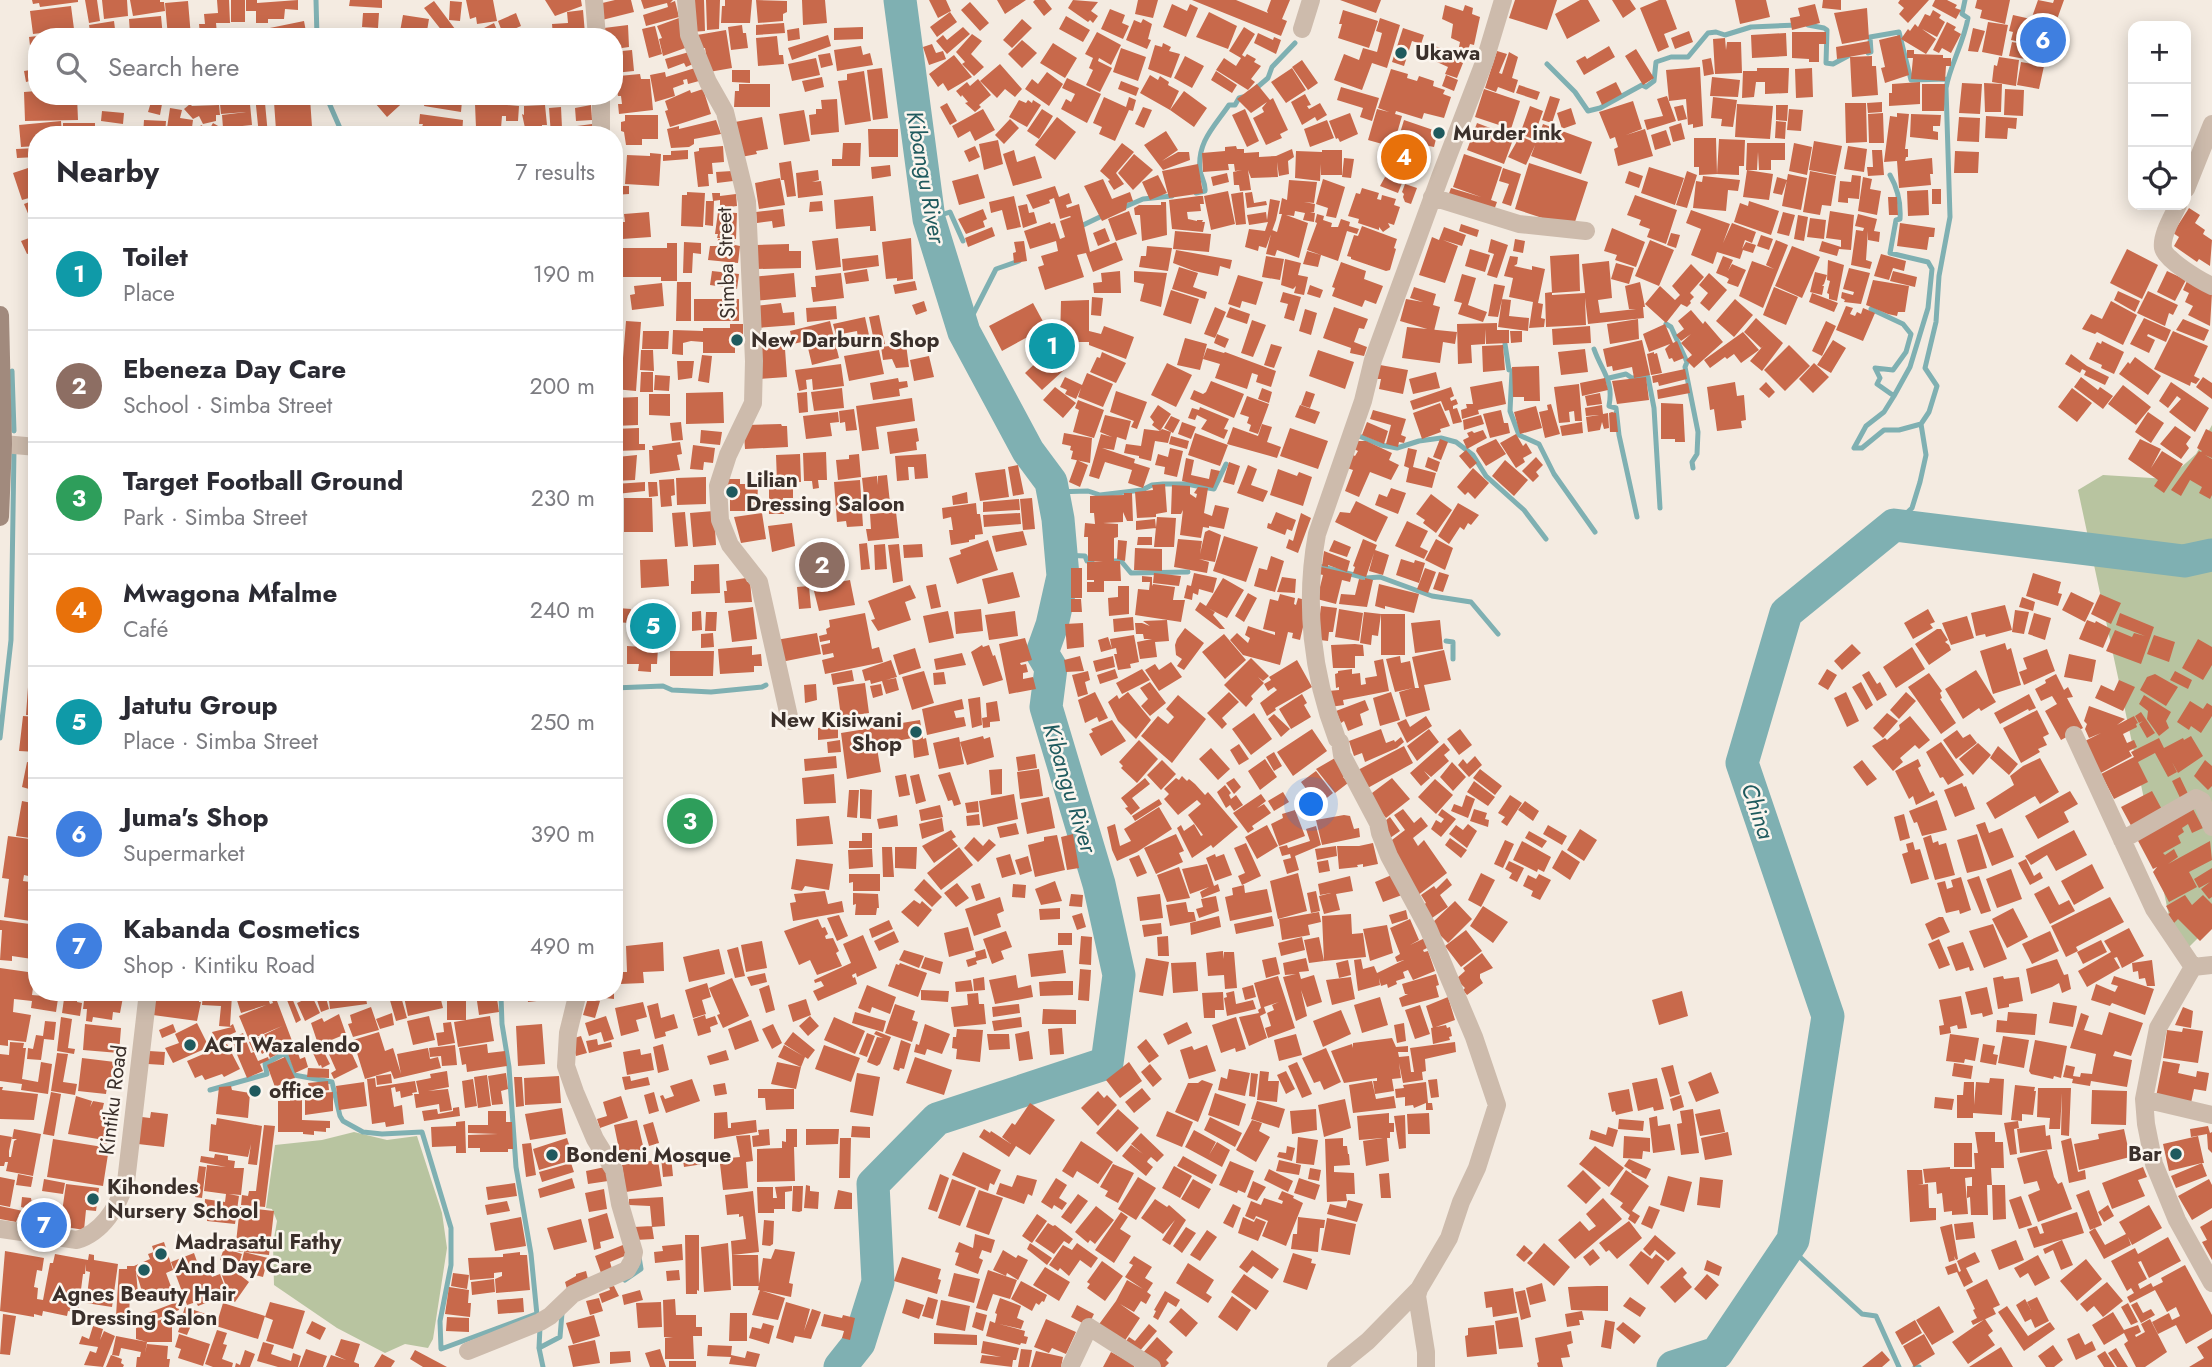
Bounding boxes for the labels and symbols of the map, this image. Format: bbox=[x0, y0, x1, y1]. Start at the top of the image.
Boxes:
pin: 6 bbox=[2020, 14, 2066, 66]
place label: Ukawa bbox=[1415, 38, 1480, 68]
marker: Ukawa bbox=[1393, 45, 1409, 61]
water label: Kibangu River bbox=[898, 108, 955, 247]
place label: Murder ink bbox=[1453, 118, 1562, 148]
marker: Murder ink bbox=[1431, 125, 1447, 141]
pin: 4 bbox=[1381, 131, 1427, 183]
street label: Simba Street bbox=[709, 207, 743, 319]
pin: 1 bbox=[1029, 320, 1075, 372]
place label: New Darburn Shop bbox=[751, 325, 940, 355]
marker: New Darburn Shop bbox=[729, 332, 745, 348]
place label: Lilian Dressing Saloon bbox=[746, 465, 905, 519]
marker: Lilian Dressing Saloon bbox=[724, 484, 740, 500]
pin: 2 bbox=[799, 539, 845, 591]
pin: 5 bbox=[630, 600, 676, 652]
place label: New Kisiwani Shop bbox=[770, 705, 902, 759]
water label: Kibangu River bbox=[1034, 719, 1106, 858]
marker: New Kisiwani Shop bbox=[908, 724, 924, 740]
water label: China bbox=[1733, 778, 1783, 844]
your location bbox=[1294, 787, 1328, 821]
pin: 3 bbox=[667, 795, 713, 847]
place label: ACT Wazalendo bbox=[203, 1030, 360, 1060]
marker: ACT Wazalendo bbox=[182, 1037, 198, 1053]
street label: Kintiku Road bbox=[91, 1043, 135, 1157]
place label: office bbox=[269, 1076, 324, 1106]
marker: office bbox=[247, 1083, 263, 1099]
place label: Bar bbox=[2128, 1139, 2162, 1169]
place label: Bondeni Mosque bbox=[566, 1140, 731, 1170]
marker: Bar bbox=[2168, 1146, 2184, 1162]
marker: Bondeni Mosque bbox=[544, 1147, 560, 1163]
place label: Kihondes Nursery School bbox=[107, 1172, 258, 1226]
marker: Kihondes Nursery School bbox=[85, 1191, 101, 1207]
pin: 7 bbox=[21, 1199, 67, 1251]
place label: Madrasatul Fathy And Day Care bbox=[174, 1227, 342, 1281]
marker: Madrasatul Fathy And Day Care bbox=[153, 1246, 169, 1262]
marker: Agnes Beauty Hair Dressing Salon bbox=[136, 1262, 152, 1278]
place label: Agnes Beauty Hair Dressing Salon bbox=[51, 1279, 236, 1333]

